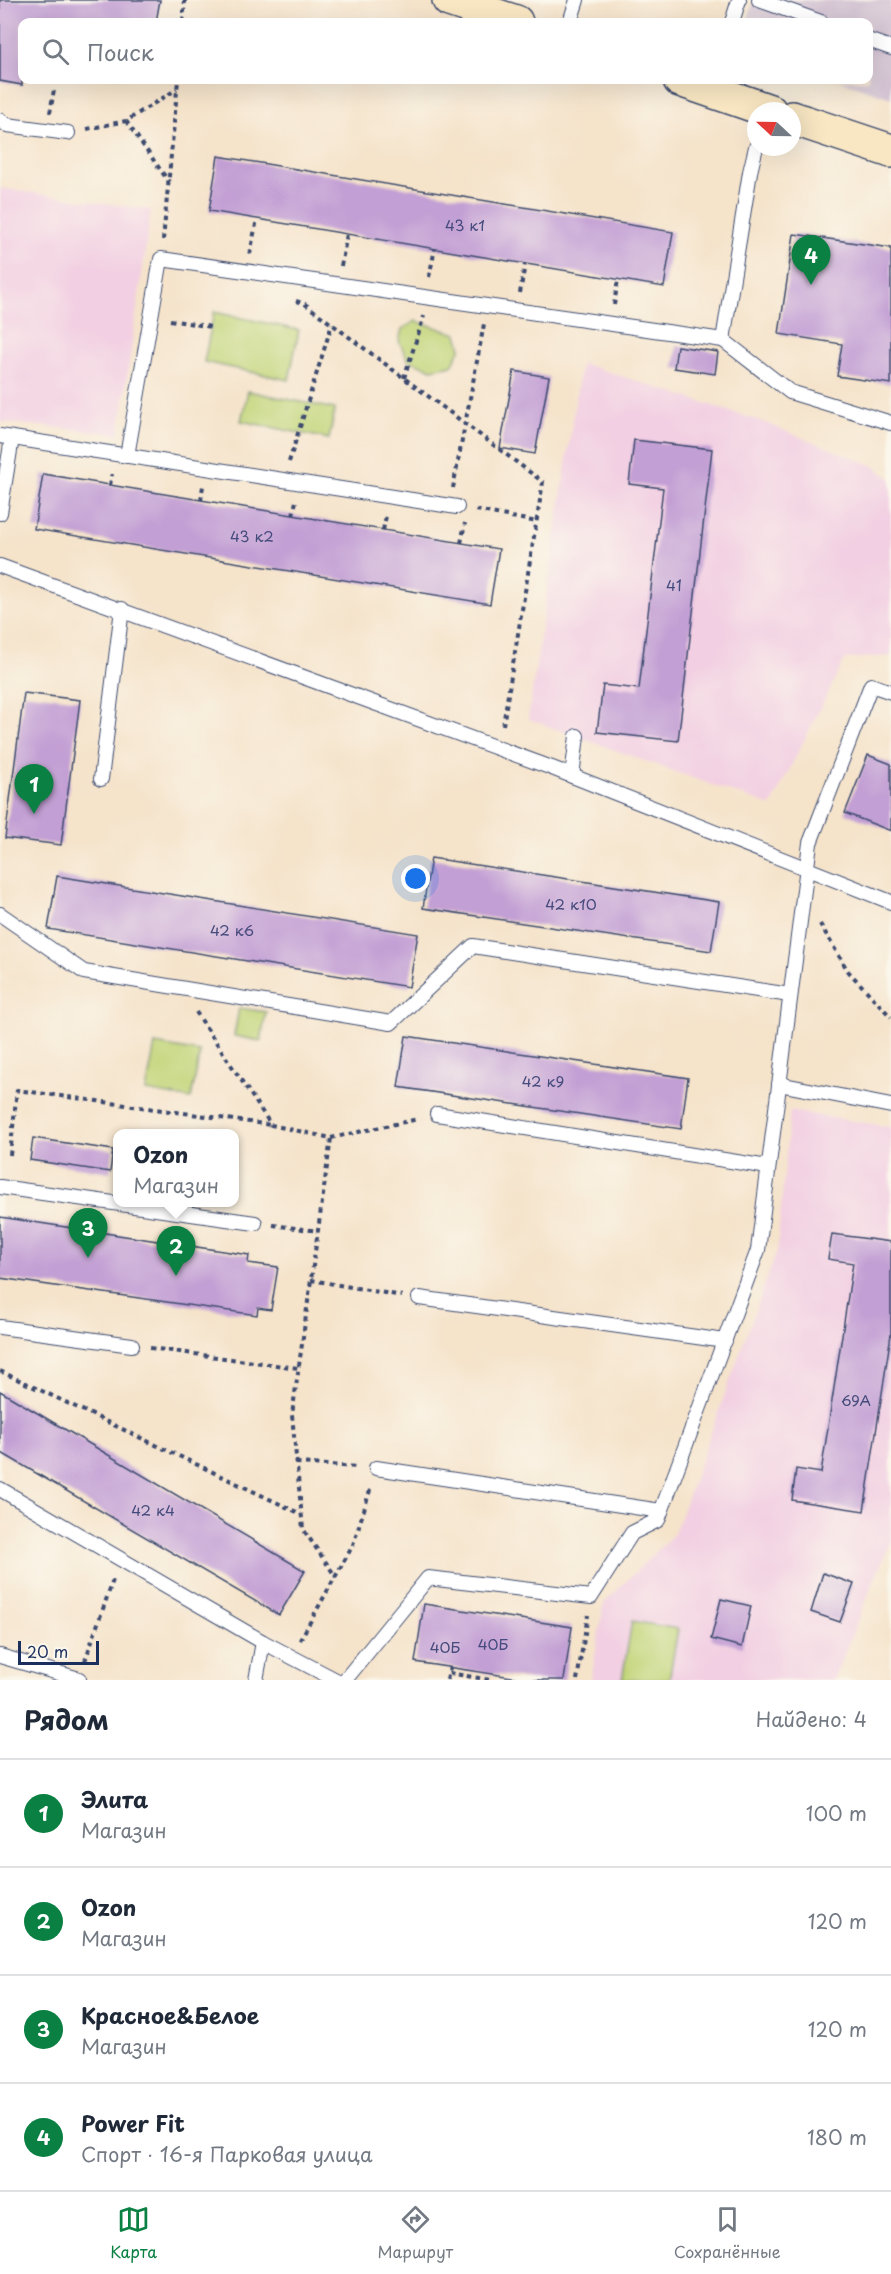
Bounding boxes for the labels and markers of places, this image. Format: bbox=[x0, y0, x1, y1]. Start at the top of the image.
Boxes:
pin: 4 bbox=[792, 236, 830, 285]
pin: 1 bbox=[15, 764, 54, 814]
pin: 3 bbox=[68, 1208, 107, 1258]
pin: 2 bbox=[156, 1226, 195, 1276]

